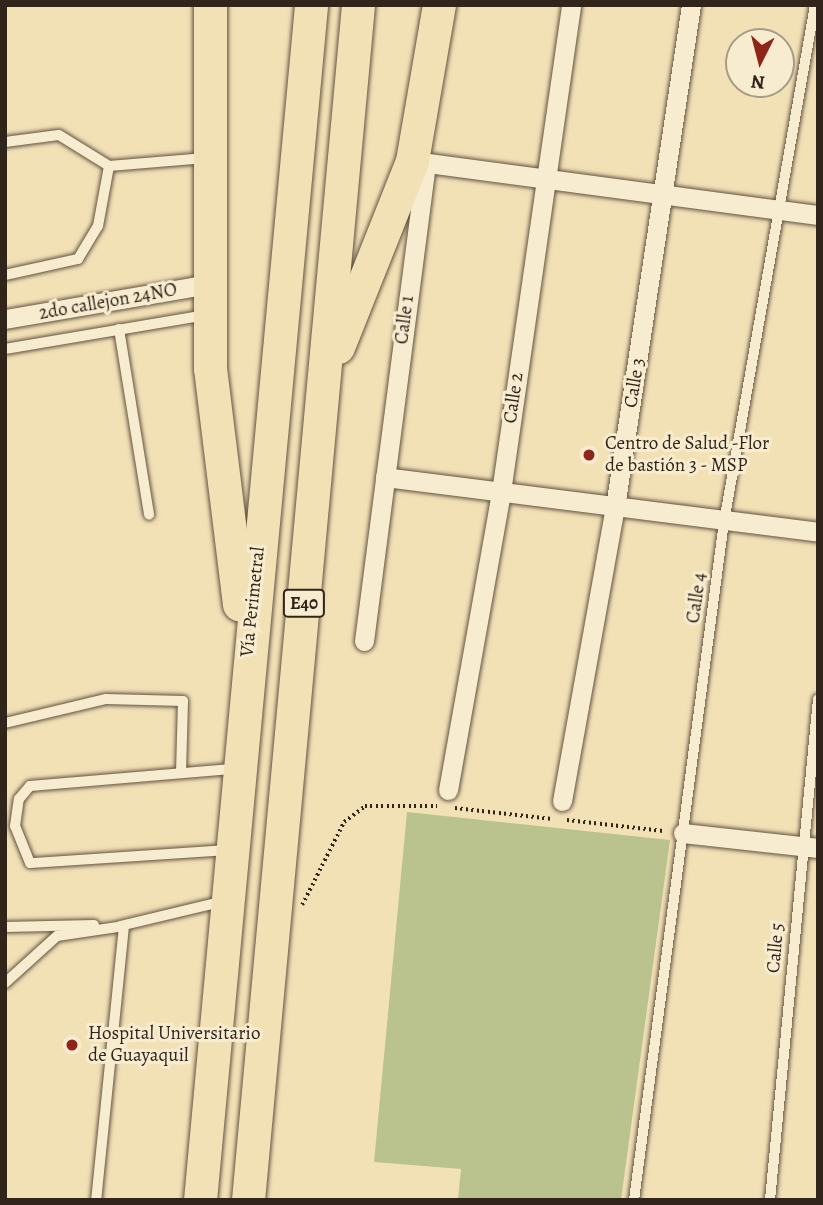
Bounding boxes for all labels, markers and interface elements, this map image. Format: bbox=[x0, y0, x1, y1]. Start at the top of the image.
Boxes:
north arrow bbox=[725, 28, 795, 98]
text: N bbox=[750, 68, 766, 96]
street label: 2do callejon 24NO bbox=[37, 279, 179, 325]
street label: Calle 1 bbox=[391, 294, 419, 346]
street label: Calle 3 bbox=[620, 356, 650, 410]
street label: Calle 2 bbox=[499, 371, 529, 425]
place label: Centro de Salud -Flor de bastión 3 - MSP bbox=[605, 433, 770, 477]
marker: Centro de Salud -Flor de bastión 3 - MSP bbox=[579, 445, 599, 465]
street label: Vía Perimetral bbox=[236, 546, 270, 658]
street label: Calle 4 bbox=[682, 571, 712, 625]
road number: E40 bbox=[281, 588, 327, 618]
street label: Calle 5 bbox=[762, 922, 790, 974]
place label: Hospital Universitario de Guayaquil bbox=[88, 1023, 260, 1067]
marker: Hospital Universitario de Guayaquil bbox=[62, 1035, 82, 1055]

